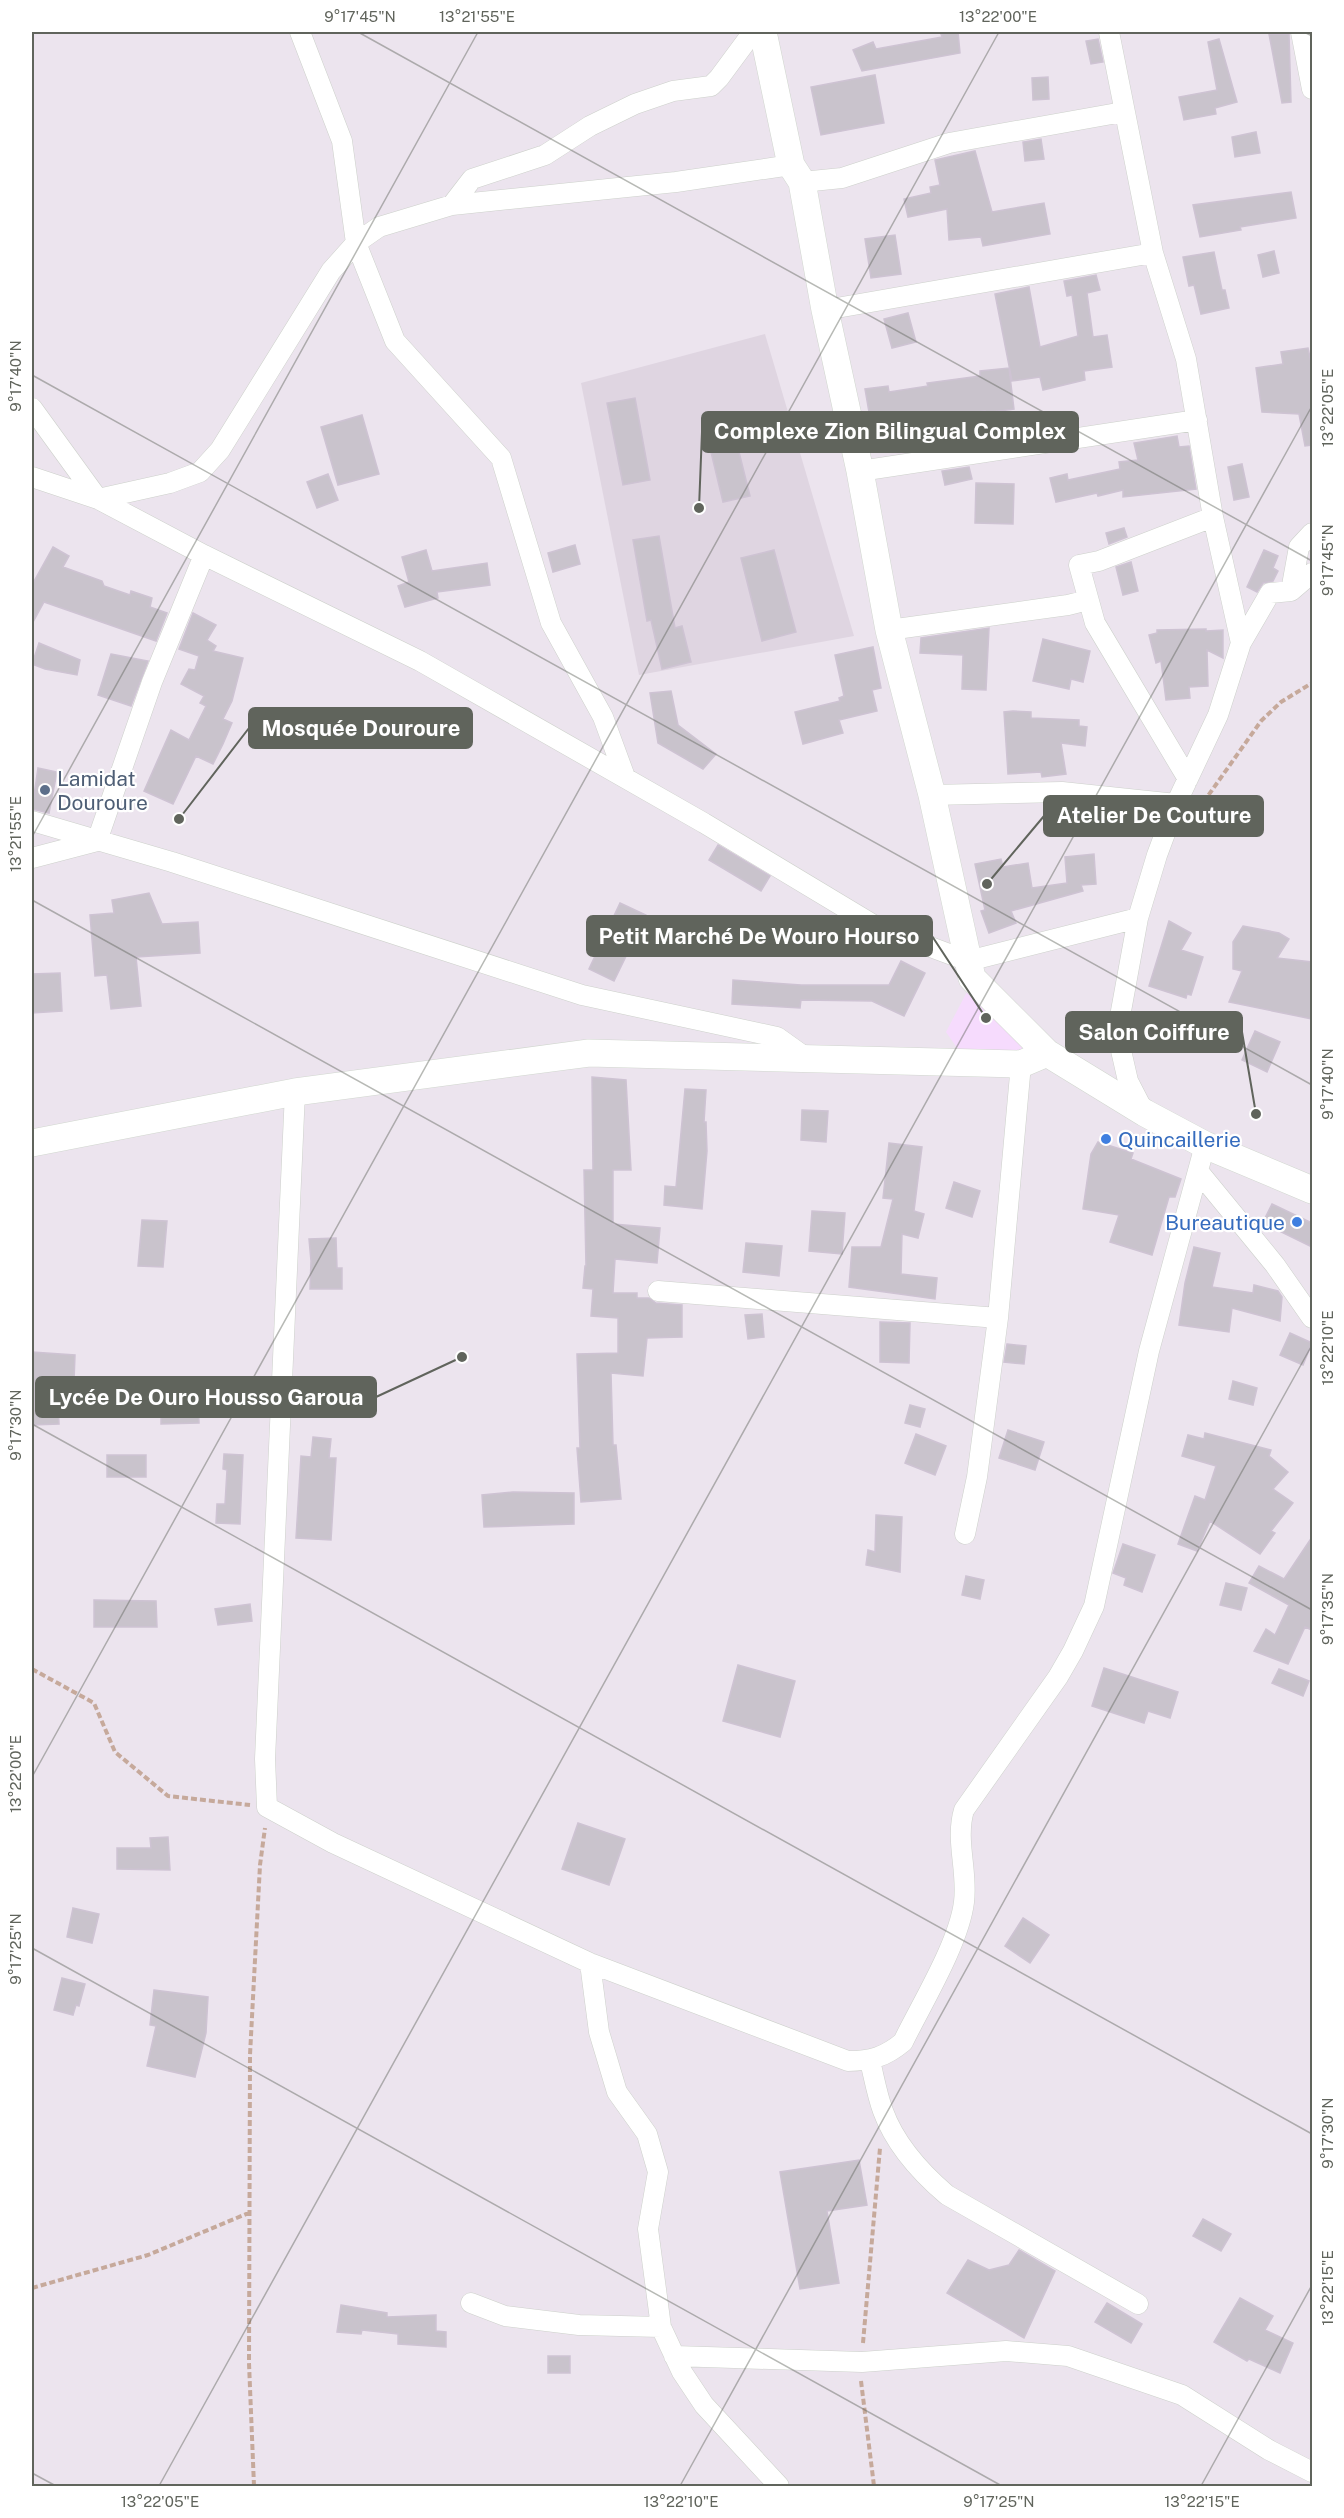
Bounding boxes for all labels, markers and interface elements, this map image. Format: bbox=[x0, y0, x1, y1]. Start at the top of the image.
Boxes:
text: 9°17'45"N bbox=[324, 8, 396, 25]
text: 13°21'55"E bbox=[439, 8, 515, 25]
text: 13°22'00"E bbox=[959, 8, 1037, 25]
text: 9°17'40"N bbox=[7, 340, 24, 412]
text: 13°22'05"E bbox=[1319, 369, 1336, 447]
callout: Complexe Zion Bilingual Complex bbox=[702, 412, 1078, 452]
text: Complexe Zion Bilingual Complex bbox=[714, 418, 1066, 444]
text: 9°17'45"N bbox=[1319, 524, 1336, 596]
callout: Mosquée Douroure bbox=[249, 708, 472, 748]
text: Mosquée Douroure bbox=[262, 715, 460, 741]
place label: Lamidat Douroure bbox=[57, 766, 148, 815]
marker: Lamidat Douroure bbox=[38, 783, 52, 797]
text: 13°21'55"E bbox=[7, 796, 24, 872]
callout: Atelier De Couture bbox=[1044, 796, 1263, 836]
text: Atelier De Couture bbox=[1057, 802, 1251, 828]
callout: Petit Marché De Wouro Hourso bbox=[587, 916, 932, 956]
text: Petit Marché De Wouro Hourso bbox=[599, 923, 919, 949]
callout: Salon Coiffure bbox=[1066, 1012, 1242, 1052]
text: Salon Coiffure bbox=[1078, 1019, 1230, 1045]
text: 9°17'40"N bbox=[1319, 1048, 1336, 1120]
place label: Quincaillerie bbox=[1118, 1127, 1241, 1152]
marker: Quincaillerie bbox=[1099, 1132, 1113, 1146]
place label: Bureautique bbox=[1165, 1210, 1285, 1235]
marker: Bureautique bbox=[1290, 1215, 1304, 1229]
text: 13°22'10"E bbox=[1319, 1310, 1336, 1386]
callout: Lycée De Ouro Housso Garoua bbox=[36, 1377, 376, 1417]
text: Lycée De Ouro Housso Garoua bbox=[48, 1384, 364, 1410]
text: 9°17'30"N bbox=[7, 1389, 24, 1461]
text: 9°17'35"N bbox=[1319, 1573, 1336, 1645]
text: 13°22'00"E bbox=[7, 1735, 24, 1813]
text: 9°17'25"N bbox=[7, 1913, 24, 1985]
text: 9°17'30"N bbox=[1319, 2097, 1336, 2169]
text: 13°22'15"E bbox=[1319, 2250, 1336, 2326]
text: 13°22'05"E bbox=[121, 2493, 199, 2510]
text: 13°22'10"E bbox=[643, 2493, 719, 2510]
text: 9°17'25"N bbox=[963, 2493, 1035, 2510]
text: 13°22'15"E bbox=[1164, 2493, 1240, 2510]

